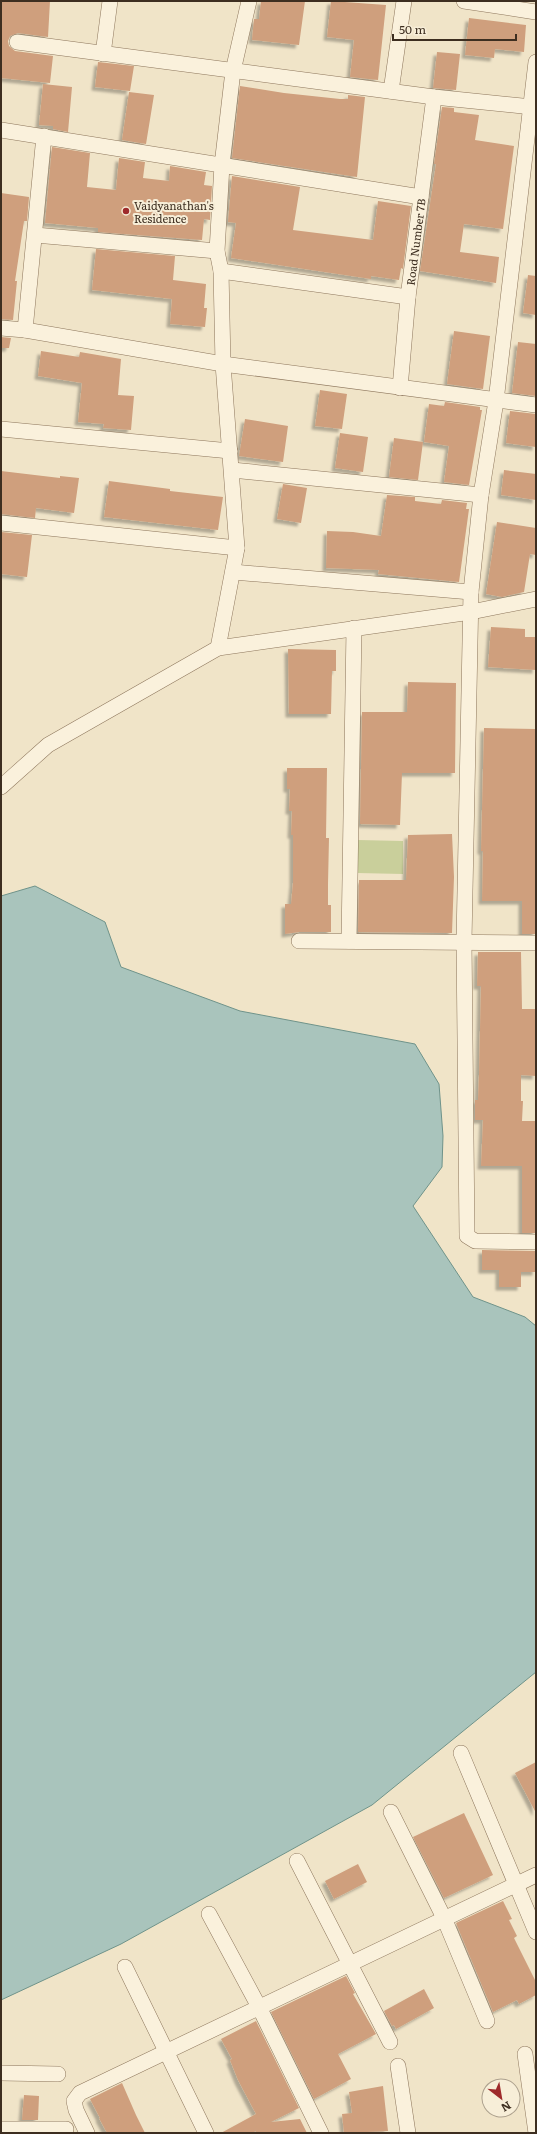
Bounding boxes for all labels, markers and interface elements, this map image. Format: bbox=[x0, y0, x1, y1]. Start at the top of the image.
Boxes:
scale bar bbox=[393, 16, 516, 42]
text: 50 m bbox=[399, 20, 426, 38]
place label: Vaidyanathan's Residence bbox=[134, 197, 214, 226]
street label: Road Number 7B bbox=[402, 197, 429, 286]
marker: Vaidyanathan's Residence bbox=[121, 206, 131, 216]
north arrow bbox=[481, 2078, 521, 2118]
text: N bbox=[499, 2098, 515, 2117]

